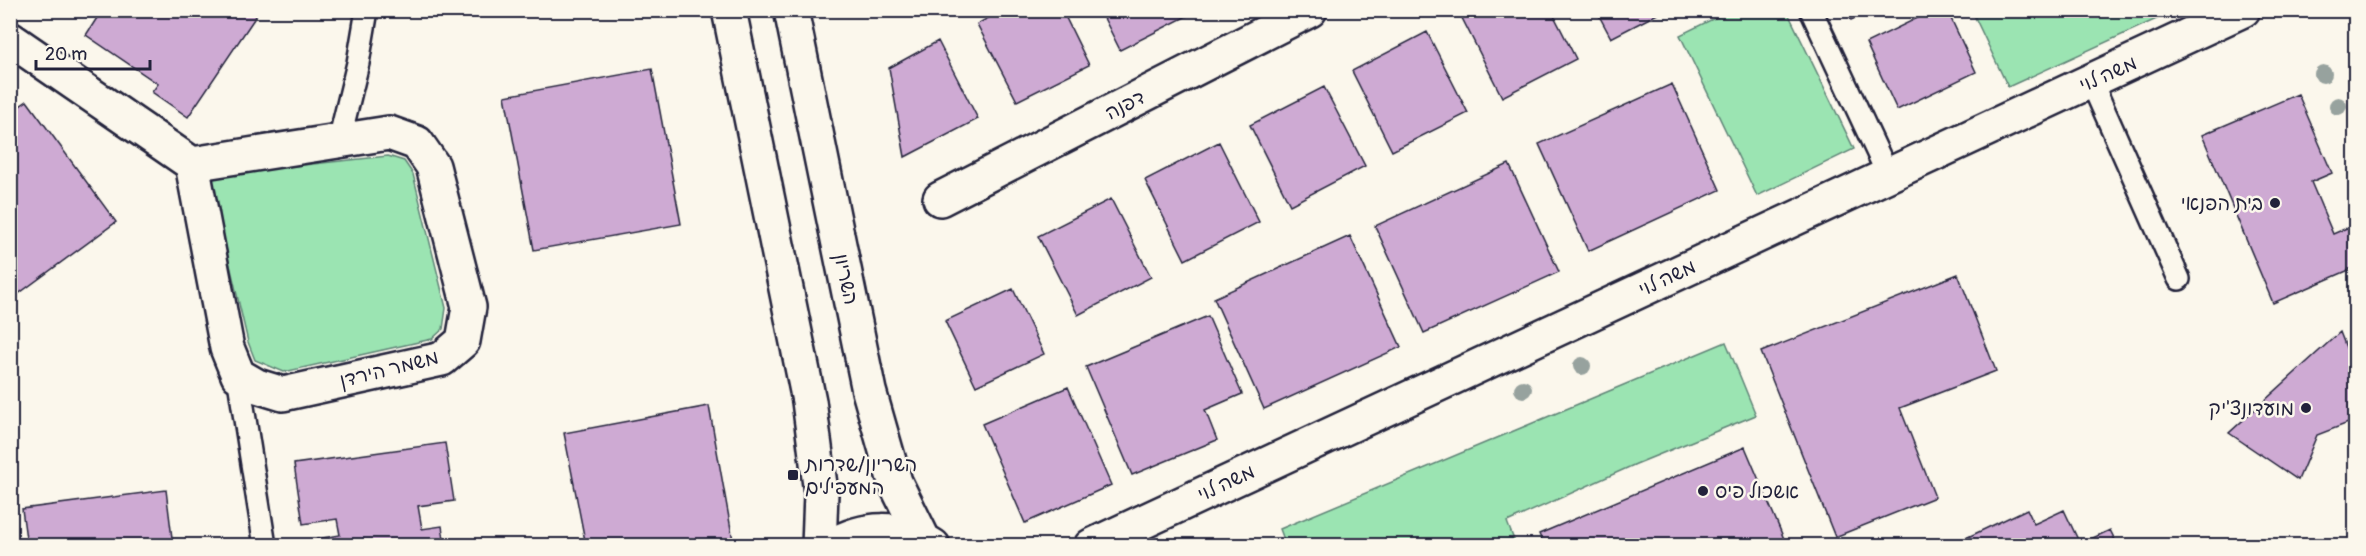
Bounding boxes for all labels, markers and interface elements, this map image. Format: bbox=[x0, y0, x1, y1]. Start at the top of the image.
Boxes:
scale bar bbox=[36, 33, 150, 71]
text: 20 m bbox=[45, 43, 87, 66]
street label: משה לוי bbox=[2075, 50, 2141, 98]
street label: דפנה bbox=[1101, 84, 1149, 126]
place label: בית הפנאי bbox=[2181, 191, 2263, 216]
marker: בית הפנאי bbox=[2268, 196, 2282, 210]
street label: השריון bbox=[828, 251, 864, 307]
street label: משה לוי bbox=[1634, 254, 1700, 302]
street label: משמר הירדן bbox=[337, 345, 441, 393]
place label: מועדונצ'יק bbox=[2209, 396, 2294, 421]
marker: מועדונצ'יק bbox=[2299, 401, 2313, 415]
place label: השריון/שדרות המעפילים bbox=[804, 452, 917, 500]
street label: משה לוי bbox=[1193, 459, 1259, 507]
marker: השריון/שדרות המעפילים bbox=[786, 468, 800, 482]
place label: אשכול פיס bbox=[1715, 479, 1799, 504]
marker: אשכול פיס bbox=[1696, 484, 1710, 498]

